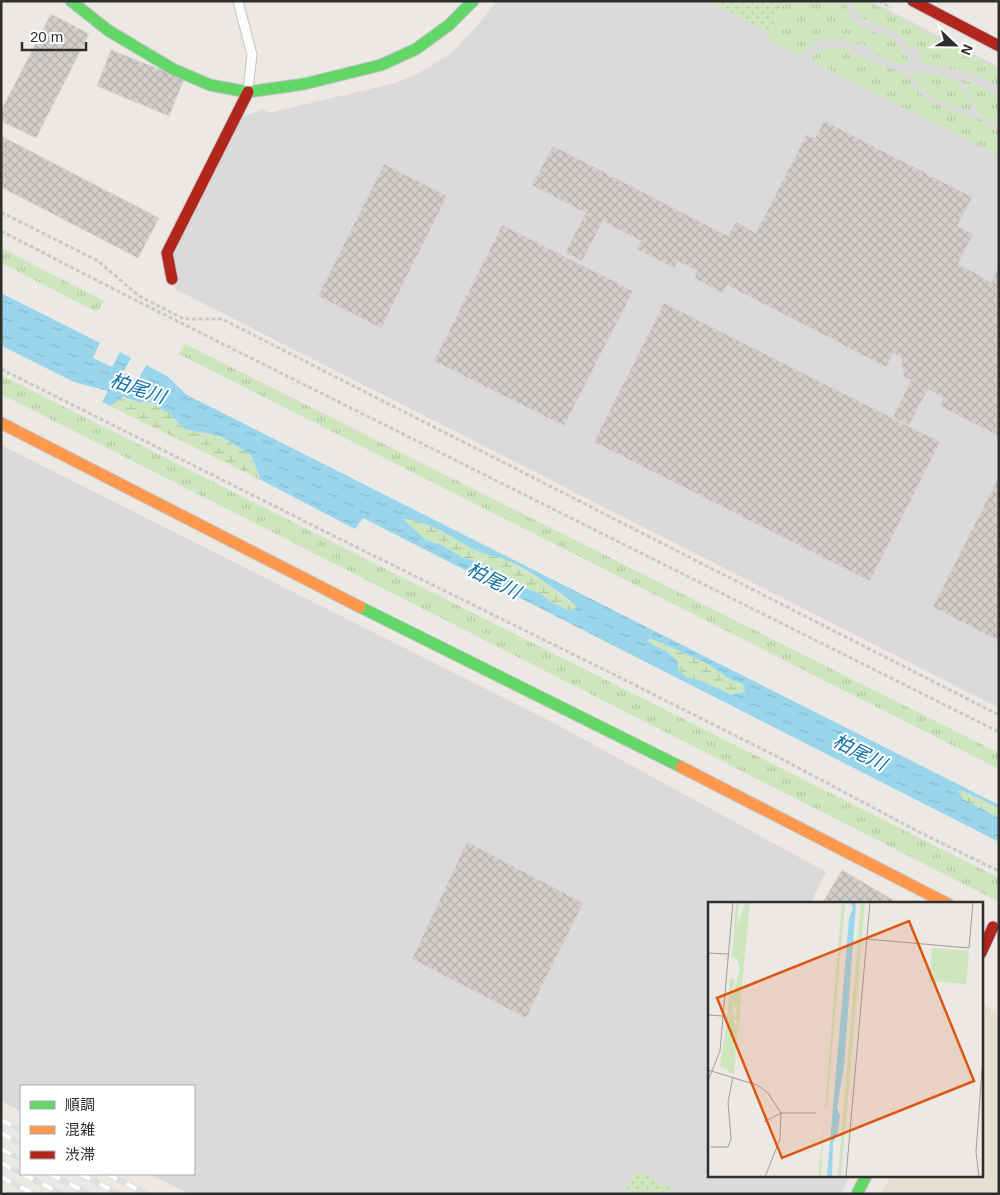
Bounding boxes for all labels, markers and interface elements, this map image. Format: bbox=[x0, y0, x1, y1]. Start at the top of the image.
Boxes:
scale bar bbox=[22, 20, 86, 52]
north arrow bbox=[930, 20, 980, 70]
text: 20 m bbox=[30, 28, 63, 45]
text: N bbox=[958, 42, 976, 58]
water label: 柏尾川 bbox=[107, 369, 170, 408]
water label: 柏尾川 bbox=[464, 558, 526, 604]
water label: 柏尾川 bbox=[830, 730, 892, 776]
inset map bbox=[708, 902, 982, 1178]
legend bbox=[20, 1085, 195, 1175]
text: 順調 bbox=[65, 1096, 95, 1113]
text: 混雑 bbox=[65, 1121, 95, 1138]
text: 渋滞 bbox=[65, 1146, 95, 1163]

